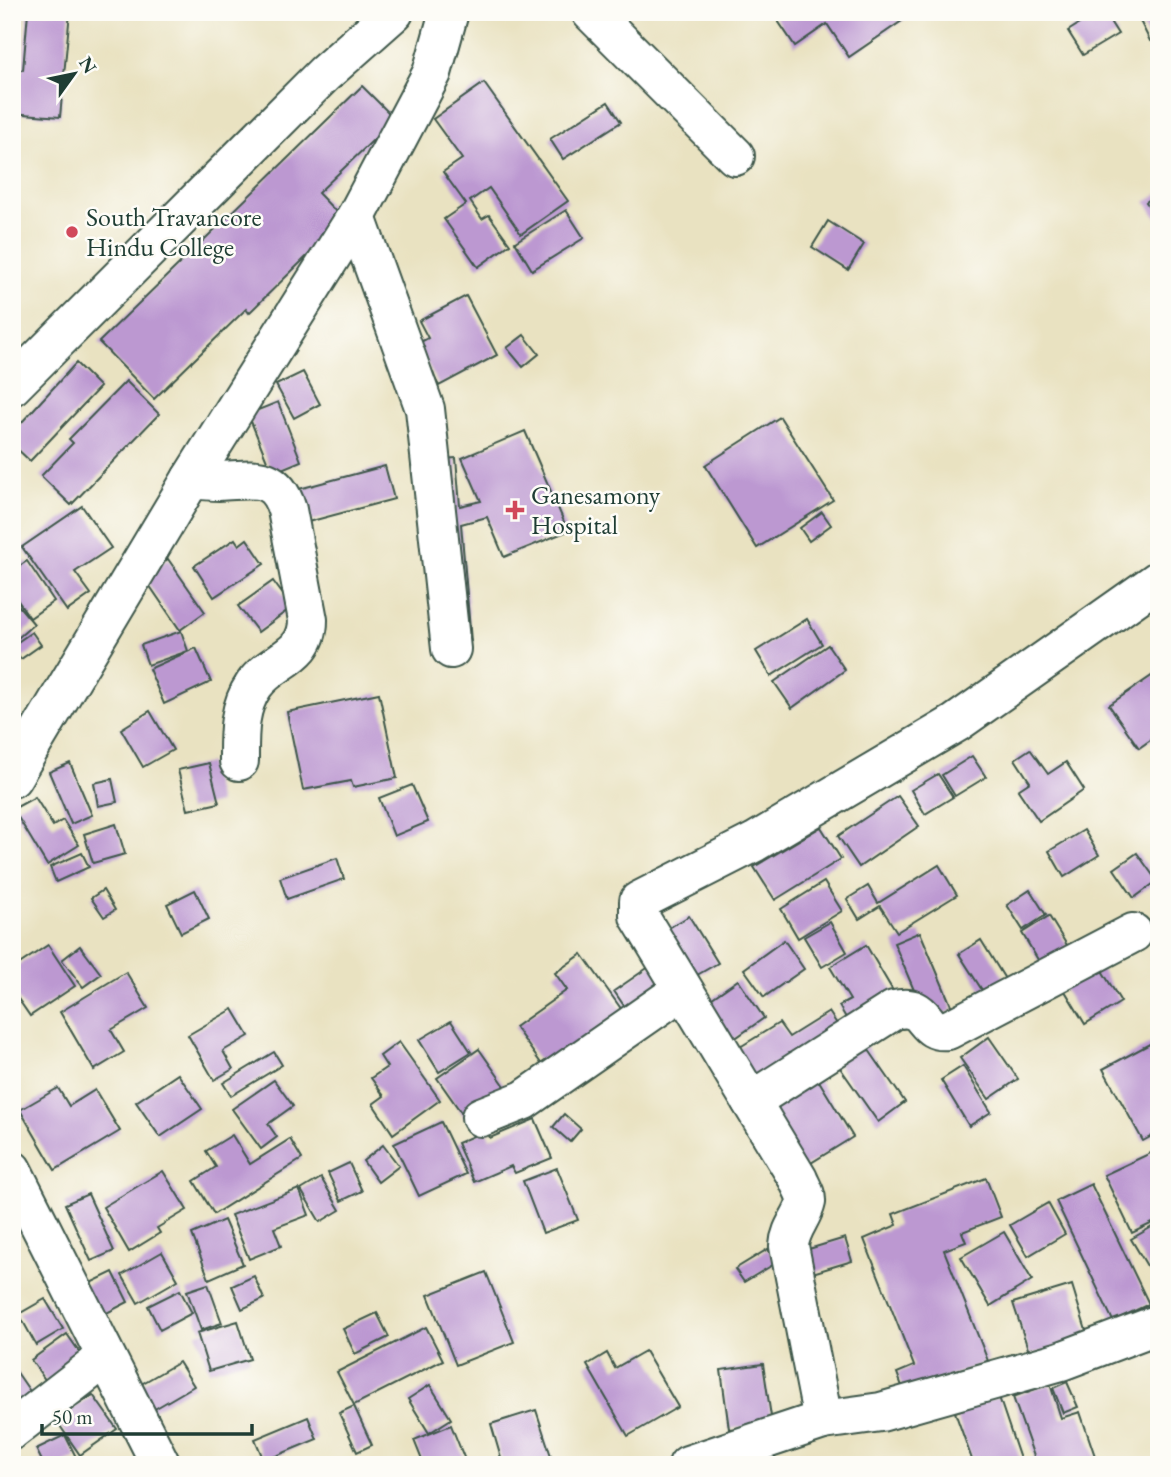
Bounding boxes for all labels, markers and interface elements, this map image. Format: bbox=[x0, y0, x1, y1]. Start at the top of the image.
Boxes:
north arrow bbox=[38, 38, 108, 108]
text: N bbox=[73, 52, 103, 79]
place label: South Travancore Hindu College bbox=[86, 200, 262, 264]
marker: South Travancore Hindu College bbox=[64, 224, 80, 240]
place label: Ganesamony Hospital bbox=[531, 478, 661, 542]
marker: Ganesamony Hospital bbox=[505, 500, 525, 520]
scale bar bbox=[42, 1393, 252, 1437]
text: 50 m bbox=[52, 1403, 93, 1430]

